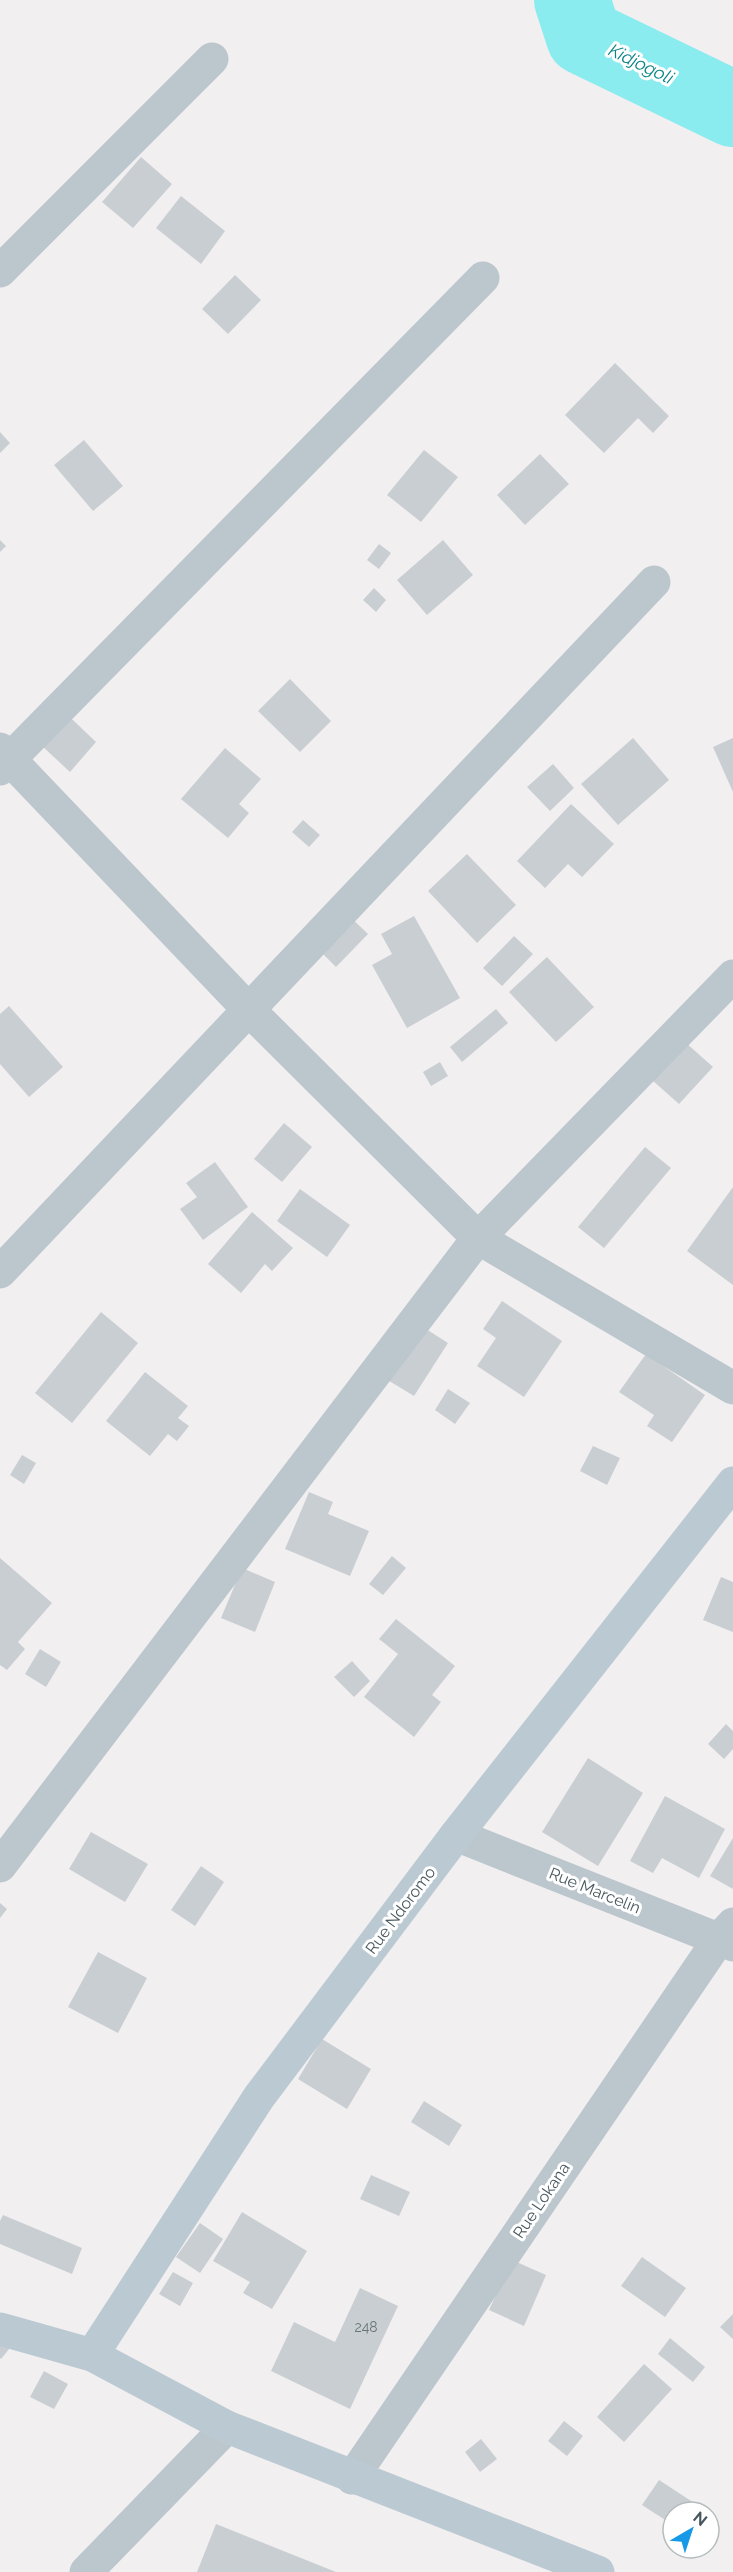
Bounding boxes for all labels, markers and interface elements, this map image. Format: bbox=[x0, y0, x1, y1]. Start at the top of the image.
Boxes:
water label: Kidjogoli bbox=[605, 39, 678, 89]
street label: Rue Ndoromo bbox=[361, 1863, 439, 1958]
street label: Rue Marcelin bbox=[546, 1864, 643, 1917]
street label: Rue Lokana bbox=[509, 2159, 574, 2242]
house number: 248 bbox=[354, 2319, 378, 2335]
north arrow bbox=[661, 2500, 721, 2560]
text: N bbox=[689, 2508, 711, 2530]

